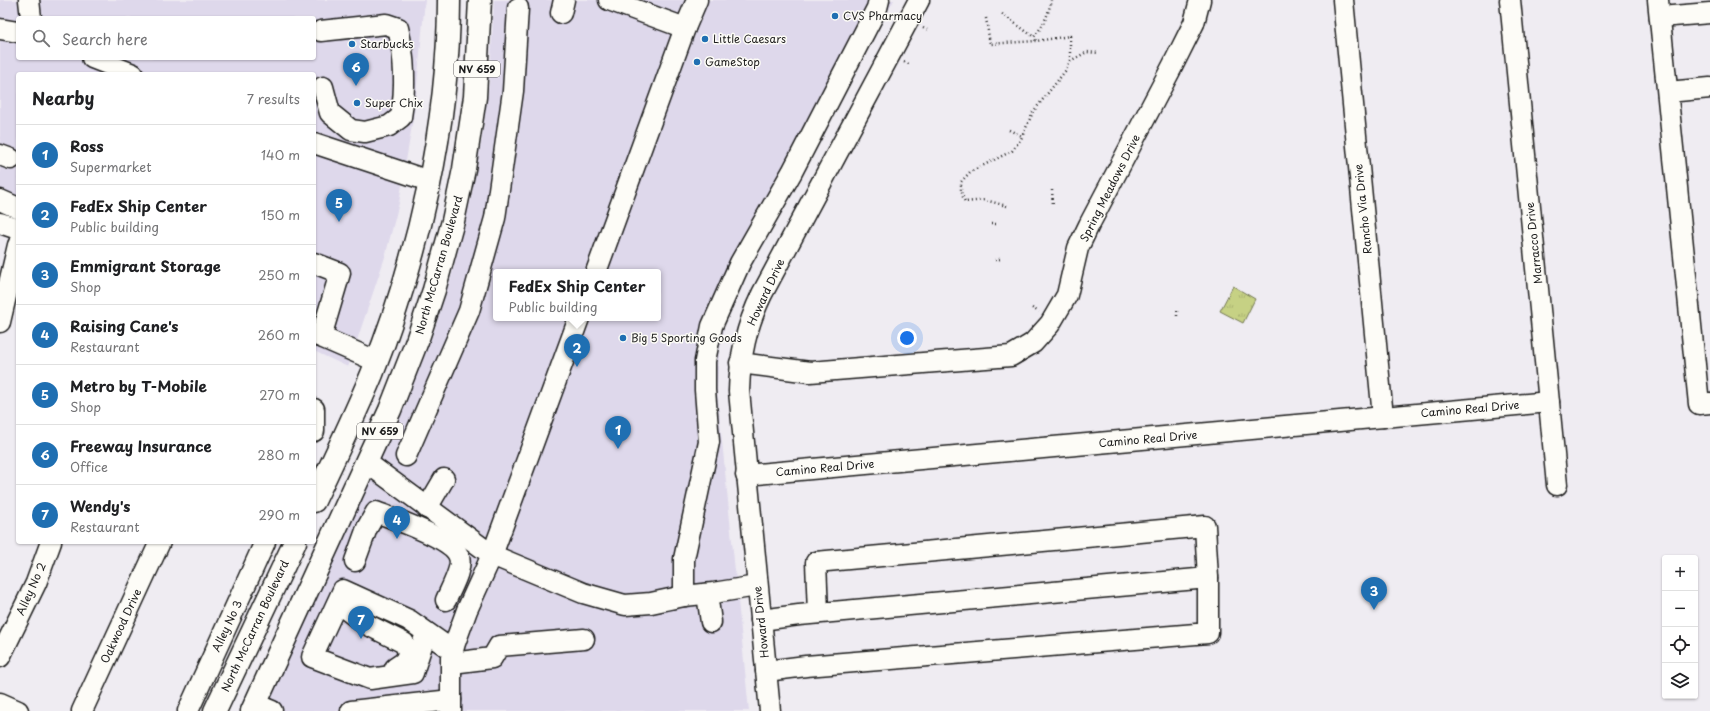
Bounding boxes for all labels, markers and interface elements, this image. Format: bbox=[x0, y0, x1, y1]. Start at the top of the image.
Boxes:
place label: CVS Pharmacy bbox=[843, 7, 922, 24]
marker: CVS Pharmacy bbox=[830, 11, 840, 21]
search box bbox=[16, 16, 316, 60]
icon: search bbox=[30, 27, 52, 49]
text: Search here bbox=[62, 27, 148, 50]
place label: Little Caesars bbox=[713, 30, 786, 47]
marker: Little Caesars bbox=[700, 34, 710, 44]
place label: Starbucks bbox=[360, 35, 413, 52]
marker: Starbucks bbox=[347, 39, 357, 49]
pin: 6 bbox=[343, 53, 369, 86]
place label: GameStop bbox=[705, 53, 760, 70]
marker: GameStop bbox=[692, 57, 702, 67]
road number: NV 659 bbox=[454, 61, 500, 77]
text: Nearby bbox=[32, 85, 94, 111]
text: 7 results bbox=[247, 89, 300, 108]
place label: Super Chix bbox=[365, 94, 423, 111]
marker: Super Chix bbox=[352, 98, 362, 108]
street label: Spring Meadows Drive bbox=[1075, 131, 1144, 244]
text: Ross bbox=[70, 134, 104, 157]
text: 1 bbox=[42, 145, 48, 164]
text: 140 m bbox=[261, 145, 300, 164]
text: Supermarket bbox=[70, 157, 152, 176]
street label: Rancho Via Drive bbox=[1349, 163, 1376, 255]
pin: 5 bbox=[326, 189, 352, 222]
street label: North McCarran Boulevard bbox=[411, 193, 467, 336]
text: FedEx Ship Center bbox=[70, 194, 207, 217]
street label: Marracco Drive bbox=[1521, 201, 1546, 285]
text: 2 bbox=[40, 205, 50, 224]
text: 150 m bbox=[261, 205, 300, 224]
text: Public building bbox=[70, 217, 159, 236]
text: Emmigrant Storage bbox=[70, 254, 221, 277]
street label: Howard Drive bbox=[743, 255, 789, 328]
text: 3 bbox=[41, 265, 49, 284]
text: 250 m bbox=[258, 265, 300, 284]
popup bbox=[493, 269, 661, 321]
text: FedEx Ship Center bbox=[508, 274, 646, 297]
text: Shop bbox=[70, 277, 101, 296]
text: Public building bbox=[508, 297, 597, 316]
text: Raising Cane's bbox=[70, 314, 179, 337]
text: 4 bbox=[41, 325, 49, 344]
text: 260 m bbox=[258, 325, 300, 344]
your location bbox=[897, 328, 917, 348]
place label: Big 5 Sporting Goods bbox=[631, 329, 742, 346]
marker: Big 5 Sporting Goods bbox=[618, 333, 628, 343]
pin: 2 bbox=[564, 334, 590, 367]
text: Restaurant bbox=[70, 337, 140, 356]
text: Metro by T-Mobile bbox=[70, 374, 207, 397]
text: 5 bbox=[41, 385, 49, 404]
text: 270 m bbox=[259, 385, 300, 404]
street label: Camino Real Drive bbox=[1420, 396, 1520, 421]
text: Shop bbox=[70, 397, 101, 416]
pin: 1 bbox=[605, 416, 631, 449]
road number: NV 659 bbox=[357, 423, 403, 439]
street label: Camino Real Drive bbox=[1098, 426, 1198, 451]
text: Freeway Insurance bbox=[70, 434, 212, 457]
text: 6 bbox=[40, 445, 50, 464]
text: 280 m bbox=[258, 445, 300, 464]
street label: Camino Real Drive bbox=[775, 455, 875, 480]
text: Office bbox=[70, 457, 108, 476]
text: Wendy's bbox=[70, 494, 130, 517]
text: 7 bbox=[41, 505, 49, 524]
text: 290 m bbox=[259, 505, 300, 524]
pin: 4 bbox=[384, 506, 410, 539]
text: Restaurant bbox=[70, 517, 140, 536]
map controls bbox=[1662, 555, 1698, 699]
button: + bbox=[1662, 555, 1698, 591]
street label: North McCarran Boulevard bbox=[216, 557, 293, 694]
street label: Alley No 2 bbox=[11, 559, 50, 618]
pin: 3 bbox=[1361, 577, 1387, 610]
street label: Howard Drive bbox=[748, 585, 773, 659]
street label: Oakwood Drive bbox=[96, 586, 145, 666]
button: − bbox=[1662, 591, 1698, 627]
street label: Alley No 3 bbox=[207, 597, 246, 654]
pin: 7 bbox=[348, 606, 374, 639]
button: locate bbox=[1662, 627, 1698, 663]
button: layers bbox=[1662, 663, 1698, 699]

